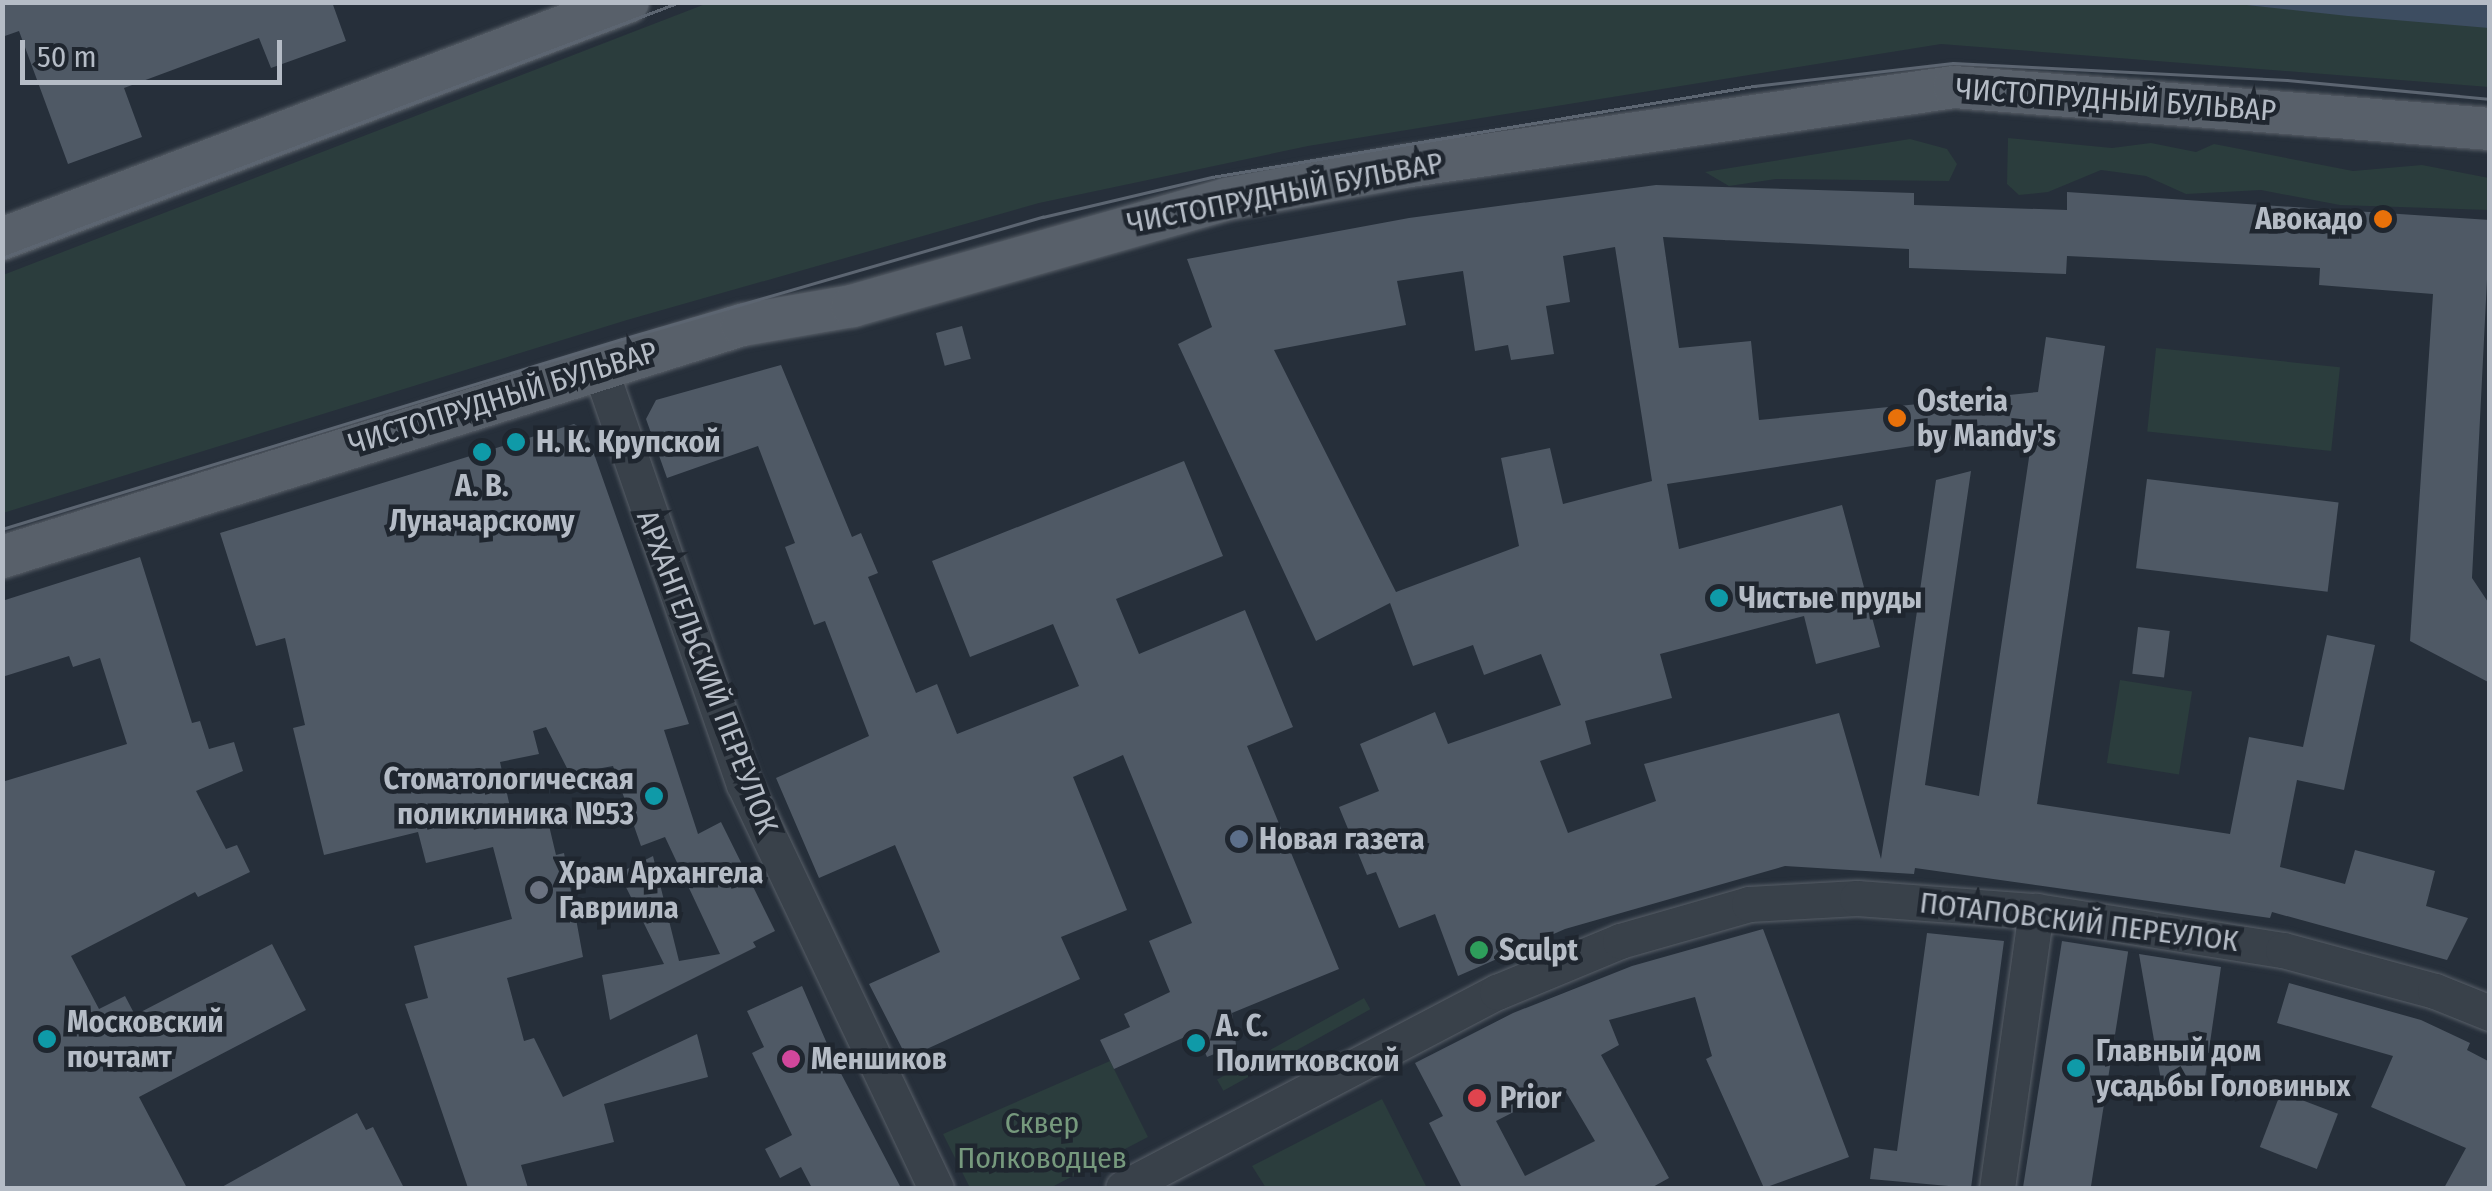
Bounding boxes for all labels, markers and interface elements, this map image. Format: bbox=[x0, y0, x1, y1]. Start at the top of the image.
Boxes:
scale bar bbox=[25, 20, 288, 82]
text: 50 m bbox=[37, 39, 97, 75]
street label: ЧИСТОПРУДНЫЙ БУЛЬВАР bbox=[1955, 71, 2277, 129]
street label: ЧИСТОПРУДНЫЙ БУЛЬВАР bbox=[1124, 145, 1446, 241]
place label: Авокадо bbox=[2255, 201, 2363, 237]
marker: Авокадо bbox=[2372, 208, 2394, 230]
street label: ЧИСТОПРУДНЫЙ БУЛЬВАР bbox=[344, 334, 662, 462]
place label: Osteria by Mandy's bbox=[1917, 383, 2056, 454]
marker: Osteria by Mandy's bbox=[1886, 407, 1908, 429]
place label: Н. К. Крупской bbox=[536, 424, 721, 460]
marker: Н. К. Крупской bbox=[505, 431, 527, 453]
marker: А. В. Луначарскому bbox=[471, 441, 493, 463]
place label: А. В. Луначарскому bbox=[389, 468, 575, 538]
street label: АРХАНГЕЛЬСКИЙ ПЕРЕУЛОК bbox=[629, 505, 785, 839]
place label: Чистые пруды bbox=[1739, 580, 1922, 616]
marker: Чистые пруды bbox=[1708, 587, 1730, 609]
place label: Стоматологическая поликлиника №53 bbox=[384, 761, 634, 832]
marker: Стоматологическая поликлиника №53 bbox=[643, 785, 665, 807]
place label: Новая газета bbox=[1259, 821, 1425, 857]
marker: Новая газета bbox=[1228, 828, 1250, 850]
place label: Храм Архангела Гавриила bbox=[559, 855, 763, 926]
marker: Храм Архангела Гавриила bbox=[528, 879, 550, 901]
street label: ПОТАПОВСКИЙ ПЕРЕУЛОК bbox=[1918, 885, 2240, 959]
place label: Sculpt bbox=[1499, 932, 1578, 968]
marker: Sculpt bbox=[1468, 939, 1490, 961]
place label: Московский почтамт bbox=[67, 1004, 224, 1074]
place label: А. С. Политковской bbox=[1216, 1008, 1400, 1078]
marker: Московский почтамт bbox=[36, 1028, 58, 1050]
marker: А. С. Политковской bbox=[1185, 1032, 1207, 1054]
place label: Главный дом усадьбы Головиных bbox=[2096, 1033, 2350, 1104]
place label: Меншиков bbox=[811, 1041, 947, 1077]
marker: Меншиков bbox=[780, 1048, 802, 1070]
marker: Главный дом усадьбы Головиных bbox=[2065, 1057, 2087, 1079]
place label: Prior bbox=[1500, 1080, 1561, 1116]
marker: Prior bbox=[1464, 1085, 1490, 1111]
park label: Сквер Полководцев bbox=[957, 1105, 1127, 1176]

